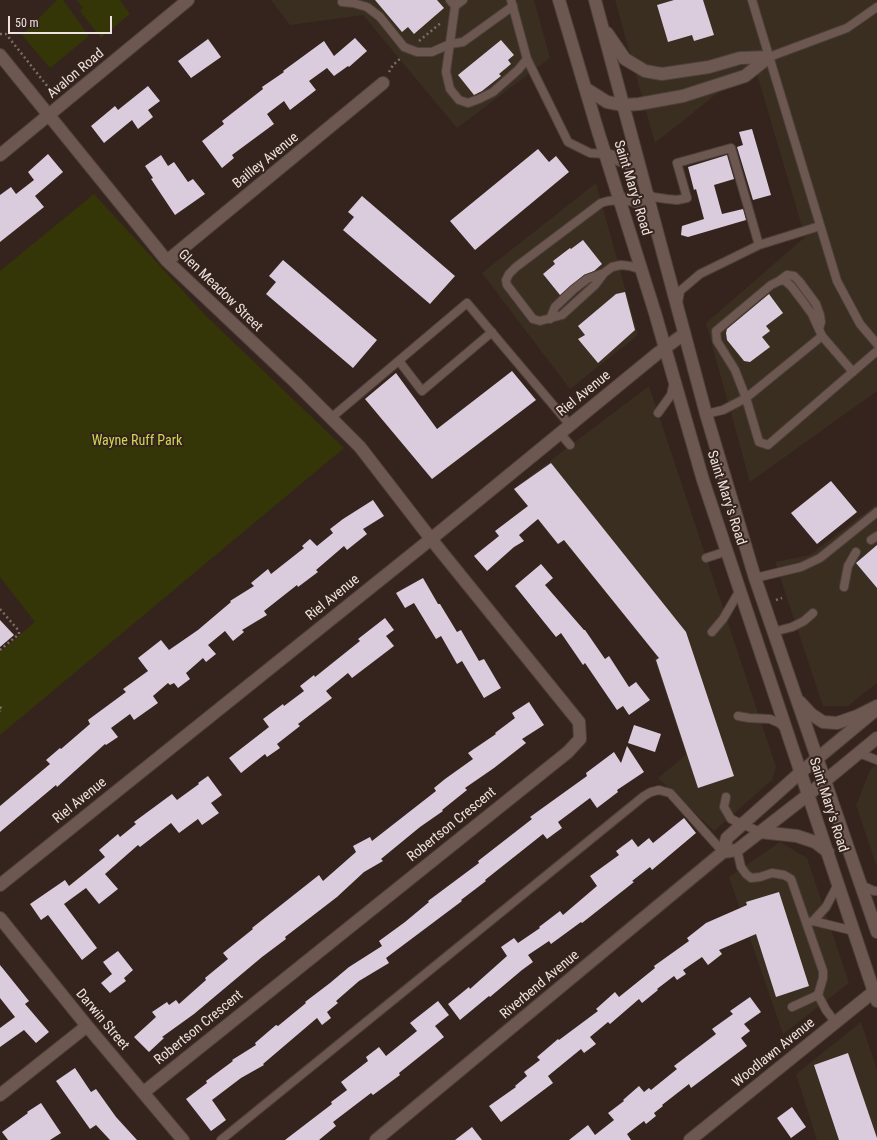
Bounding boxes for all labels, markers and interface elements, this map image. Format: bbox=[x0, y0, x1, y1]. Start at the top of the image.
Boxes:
scale bar bbox=[10, 8, 114, 34]
text: 50 m bbox=[15, 16, 39, 30]
street label: Avalon Road bbox=[44, 45, 108, 103]
street label: Bailley Avenue bbox=[230, 129, 302, 193]
street label: Saint Mary's Road bbox=[610, 138, 654, 238]
street label: Glen Meadow Street bbox=[174, 246, 266, 336]
street label: Riel Avenue bbox=[554, 367, 614, 421]
park label: Wayne Ruff Park bbox=[92, 433, 182, 449]
street label: Saint Mary's Road bbox=[703, 449, 749, 547]
street label: Riel Avenue bbox=[303, 571, 363, 625]
street label: Saint Mary's Road bbox=[805, 756, 851, 854]
street label: Riel Avenue bbox=[50, 774, 110, 828]
street label: Robertson Crescent bbox=[404, 784, 500, 866]
street label: Riverbend Avenue bbox=[497, 947, 583, 1023]
street label: Darwin Street bbox=[72, 986, 132, 1054]
street label: Robertson Crescent bbox=[151, 987, 247, 1069]
street label: Woodlawn Avenue bbox=[730, 1015, 818, 1091]

